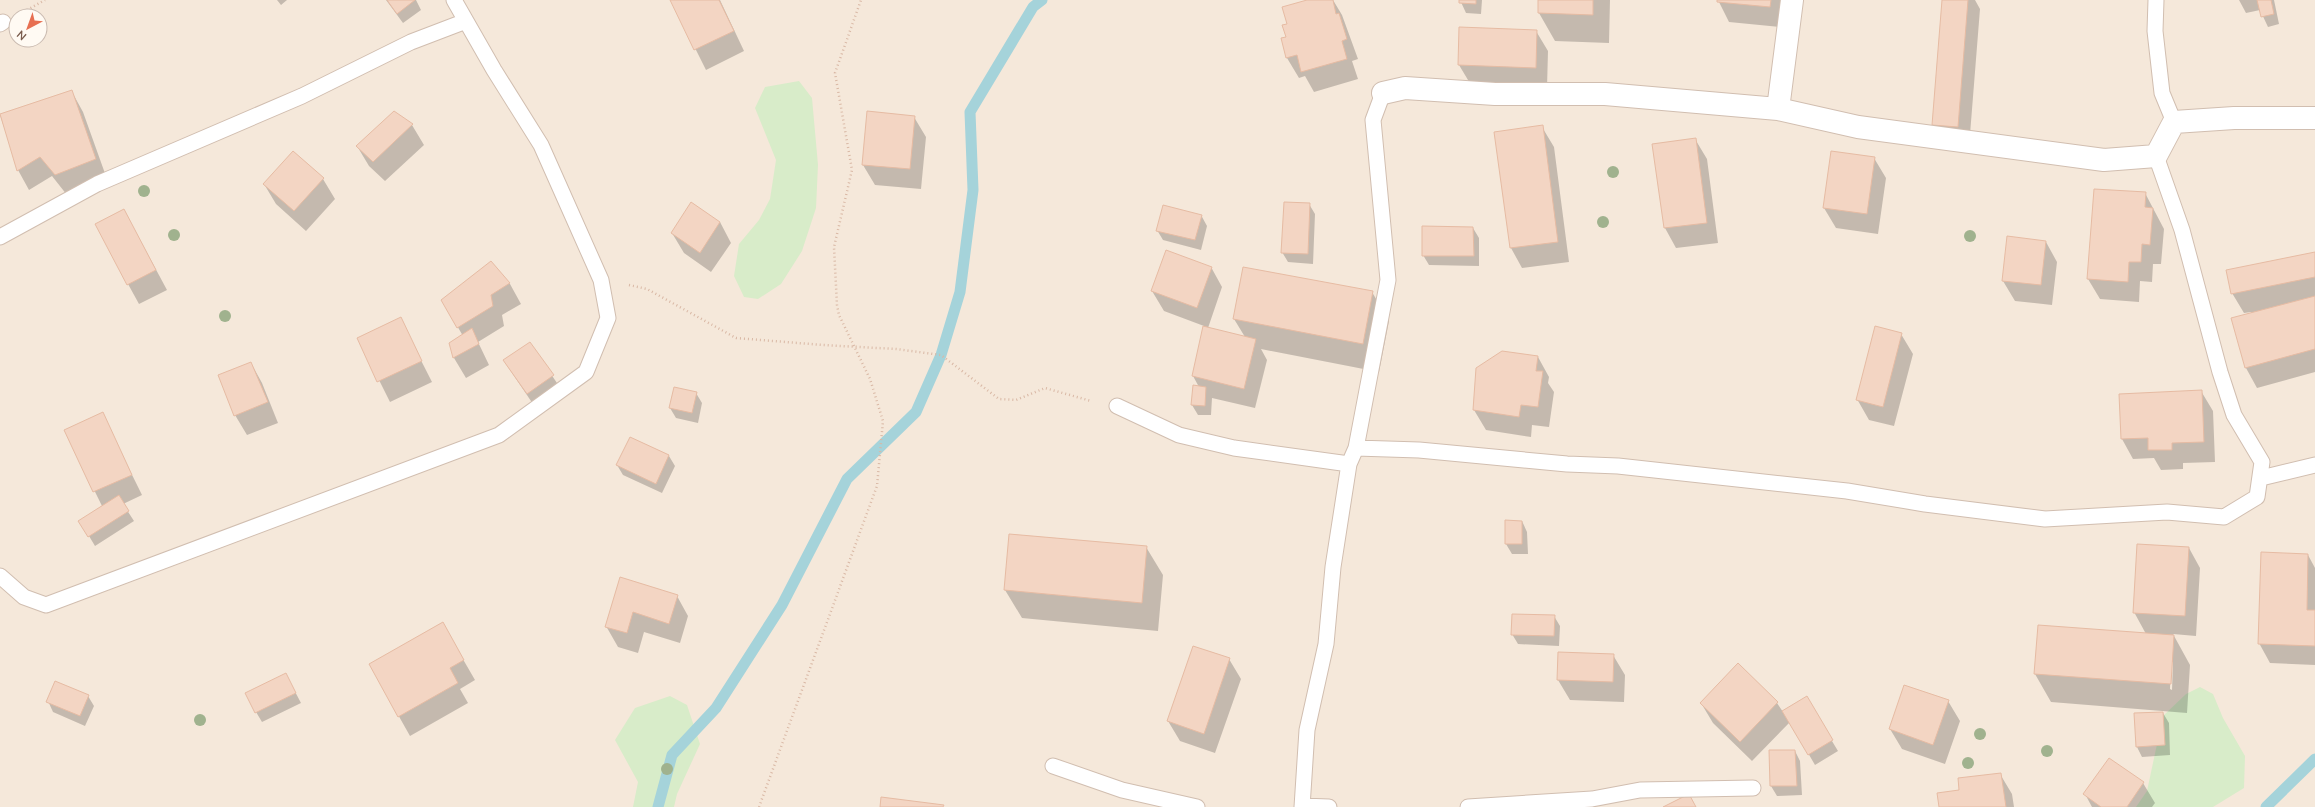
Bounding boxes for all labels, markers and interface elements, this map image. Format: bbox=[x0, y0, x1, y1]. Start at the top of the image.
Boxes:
north arrow bbox=[8, 8, 48, 48]
text: N bbox=[14, 28, 29, 44]

